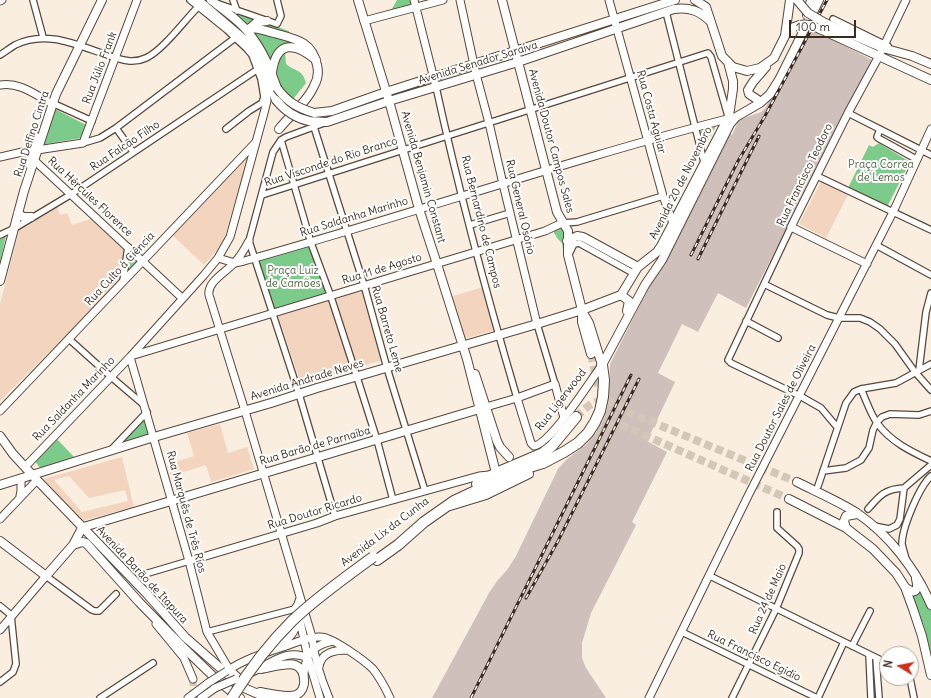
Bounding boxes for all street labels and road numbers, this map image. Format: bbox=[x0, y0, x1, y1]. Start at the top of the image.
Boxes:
street label: Rua Júlio Frank bbox=[80, 30, 120, 106]
street label: Avenida Senador Saraiva bbox=[417, 39, 539, 87]
street label: Avenida Doutor Campos Sales bbox=[525, 67, 577, 215]
street label: Rua Costa Aguiar bbox=[633, 69, 669, 155]
street label: Rua Delfino Cintra bbox=[12, 89, 52, 179]
street label: Avenida Benjamin Constant bbox=[398, 110, 448, 244]
street label: Rua Falcão Filho bbox=[88, 118, 162, 174]
street label: Rua Francisco Teodoro bbox=[774, 121, 836, 229]
street label: Avenida 20 de Novembro bbox=[647, 125, 715, 241]
street label: Rua Visconde do Rio Branco bbox=[263, 134, 399, 190]
street label: Rua Hércules Florence bbox=[45, 154, 135, 240]
street label: Rua Bernardino de Campos bbox=[458, 154, 504, 290]
street label: Rua General Osório bbox=[503, 158, 537, 256]
street label: Rua Saldanha Marinho bbox=[298, 194, 410, 240]
street label: Rua Culto à Ciência bbox=[82, 229, 158, 309]
street label: Rua 11 de Agosto bbox=[340, 251, 424, 287]
street label: Rua Barreto Leme bbox=[368, 284, 406, 374]
street label: Rua Doutor Sales de Oliveira bbox=[743, 342, 819, 474]
street label: Rua Saldanha Marinho bbox=[30, 354, 118, 444]
street label: Avenida Andrade Neves bbox=[249, 356, 365, 404]
street label: Rua Ligerwood bbox=[533, 367, 589, 433]
street label: Rua Barão de Parnaíba bbox=[258, 424, 372, 468]
street label: Rua Marquês de Três Rios bbox=[163, 449, 209, 575]
street label: Rua Doutor Ricardo bbox=[266, 491, 364, 533]
street label: Avenida Lix da Cunha bbox=[338, 495, 432, 569]
street label: Avenida Barão de Itapura bbox=[93, 524, 191, 626]
street label: Rua 24 de Maio bbox=[747, 562, 789, 636]
street label: Rua Francisco Egídio bbox=[705, 628, 803, 684]

